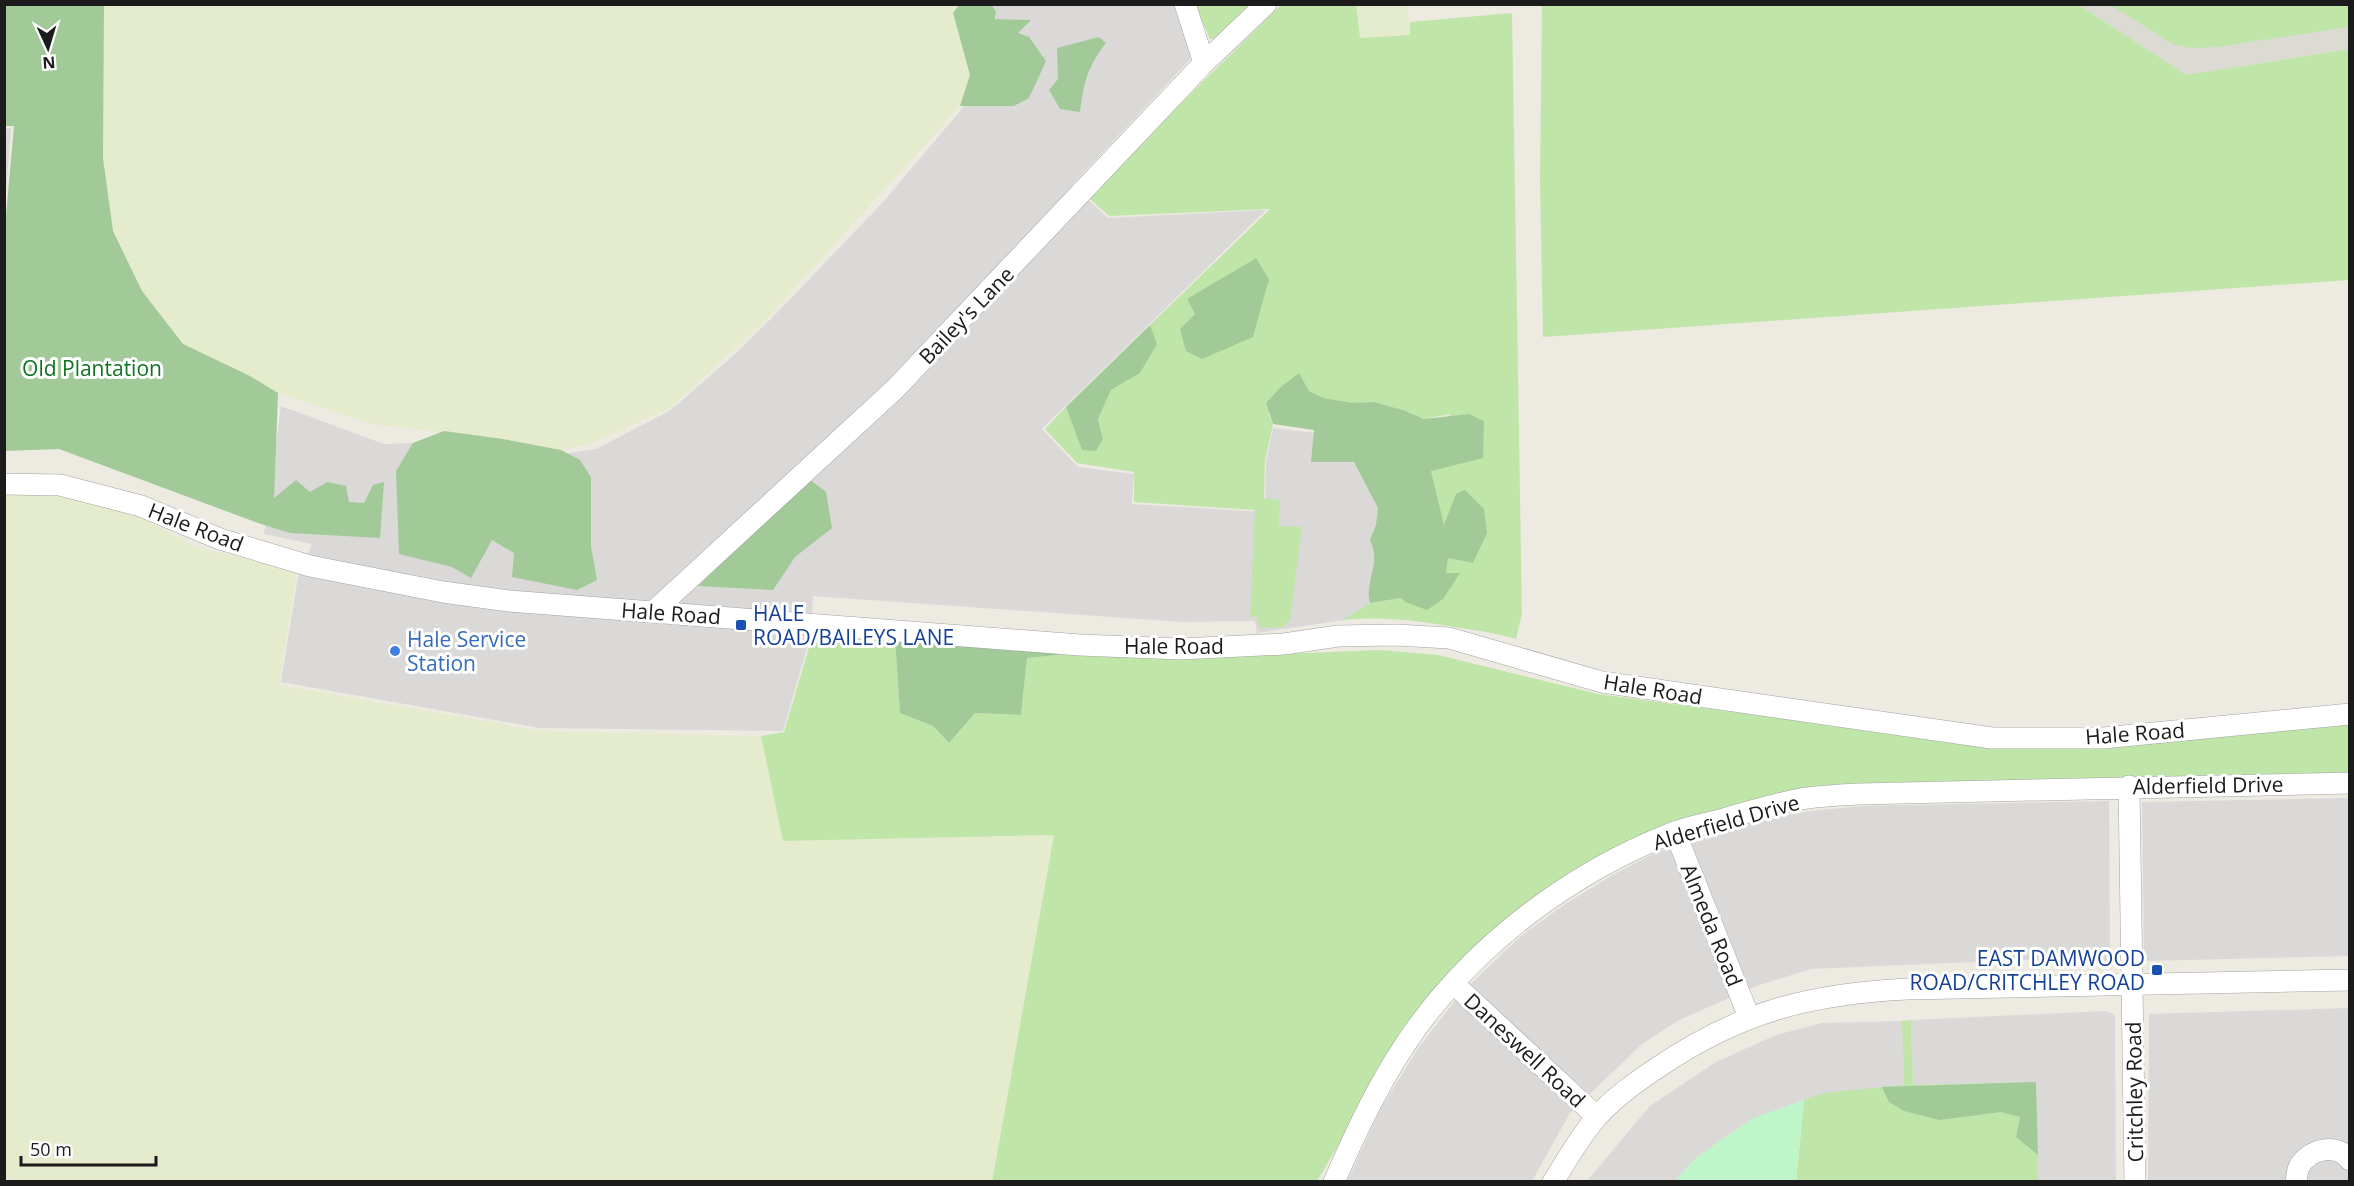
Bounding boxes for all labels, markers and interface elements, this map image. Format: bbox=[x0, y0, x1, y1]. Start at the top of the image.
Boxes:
north arrow bbox=[18, 18, 78, 78]
text: N bbox=[42, 52, 56, 74]
street label: Bailey's Lane bbox=[912, 260, 1020, 370]
park label: Old Plantation bbox=[22, 354, 162, 382]
street label: Hale Road bbox=[144, 496, 248, 558]
street label: Hale Road bbox=[620, 596, 722, 630]
place label: HALE ROAD/BAILEYS LANE bbox=[753, 599, 954, 651]
marker: HALE ROAD/BAILEYS LANE bbox=[734, 618, 748, 632]
place label: Hale Service Station bbox=[407, 625, 526, 677]
street label: Hale Road bbox=[1124, 632, 1224, 660]
marker: Hale Service Station bbox=[388, 644, 402, 658]
street label: Hale Road bbox=[1602, 667, 1704, 711]
street label: Hale Road bbox=[2084, 716, 2186, 750]
street label: Alderfield Drive bbox=[2132, 770, 2284, 800]
street label: Alderfield Drive bbox=[1650, 788, 1802, 856]
street label: Almeda Road bbox=[1675, 860, 1749, 990]
place label: EAST DAMWOOD ROAD/CRITCHLEY ROAD bbox=[1910, 944, 2145, 996]
marker: EAST DAMWOOD ROAD/CRITCHLEY ROAD bbox=[2150, 963, 2164, 977]
street label: Daneswell Road bbox=[1458, 987, 1592, 1113]
street label: Critchley Road bbox=[2119, 1021, 2149, 1163]
scale bar bbox=[21, 1129, 156, 1167]
text: 50 m bbox=[30, 1137, 72, 1161]

